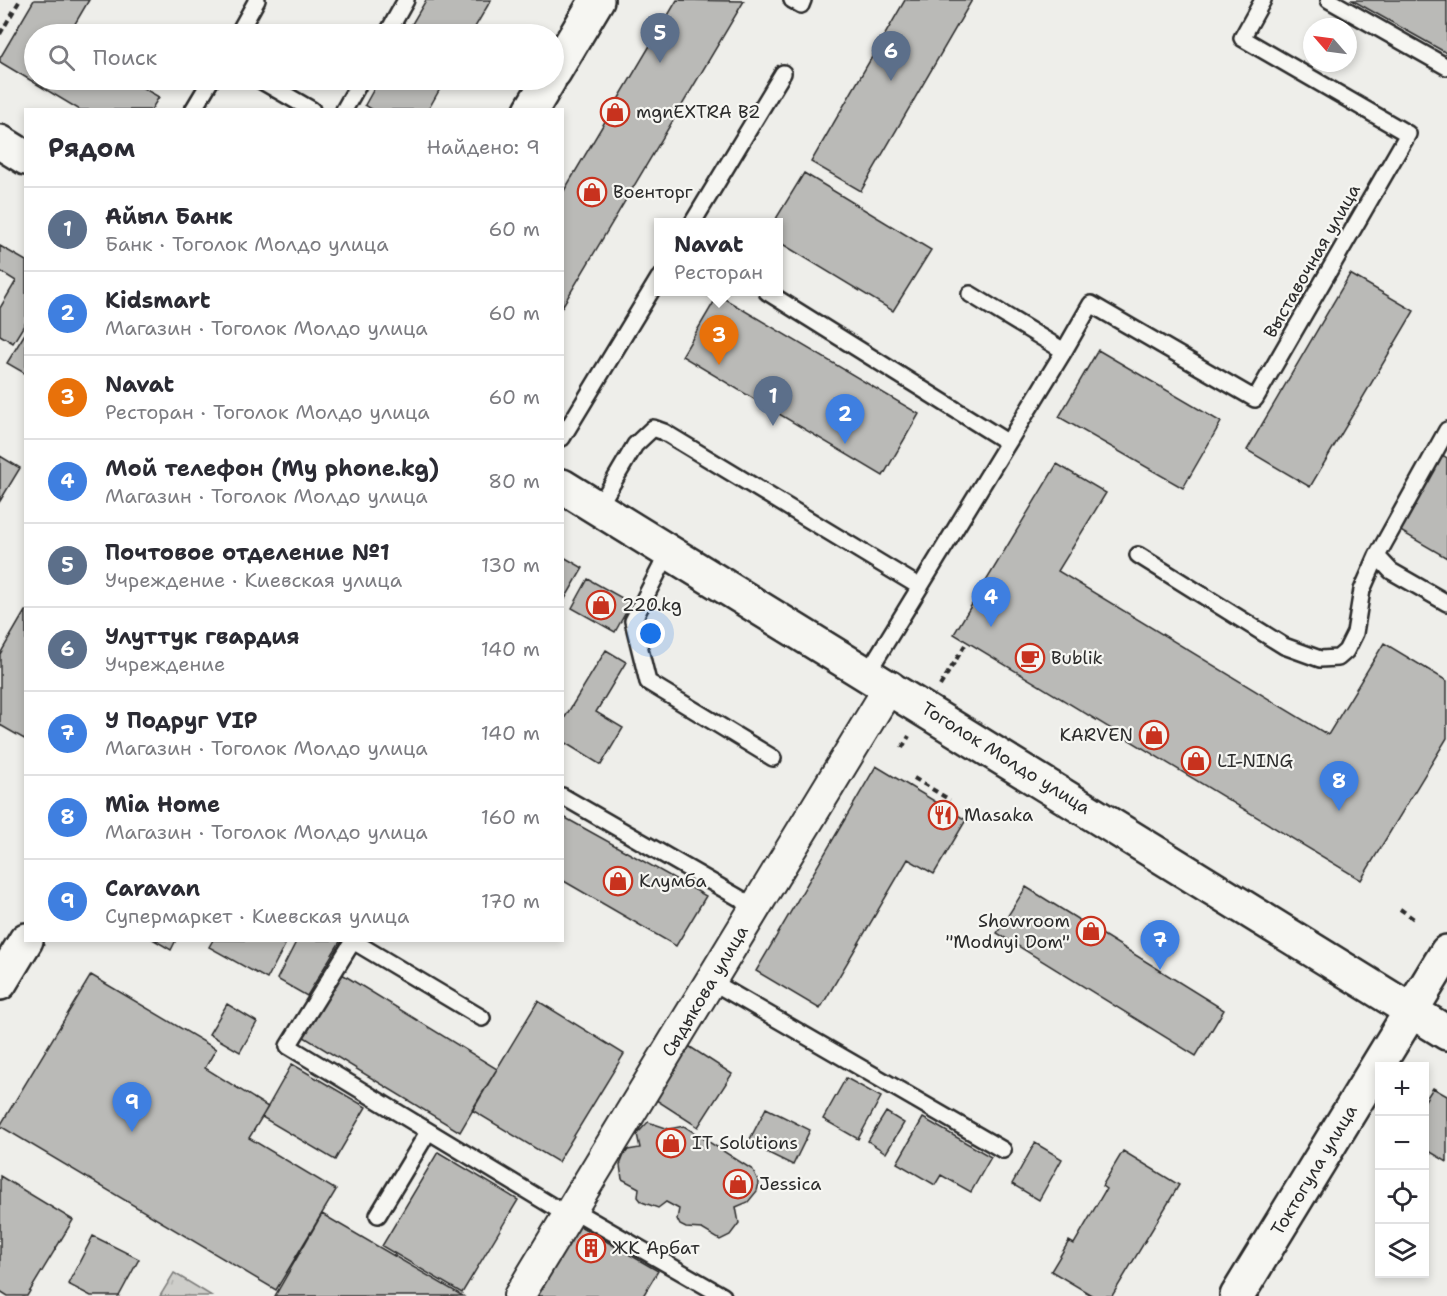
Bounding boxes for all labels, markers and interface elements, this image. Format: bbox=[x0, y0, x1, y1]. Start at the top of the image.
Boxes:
pin: 5 bbox=[640, 14, 680, 63]
north arrow bbox=[1303, 18, 1357, 72]
search box bbox=[24, 24, 564, 90]
pin: 6 bbox=[872, 32, 910, 81]
icon: search bbox=[45, 41, 78, 74]
text: Поиск bbox=[93, 43, 157, 72]
shop icon: mgnEXTRA B2 bbox=[599, 96, 631, 128]
place label: mgnEXTRA B2 bbox=[636, 100, 761, 124]
text: Рядом bbox=[48, 130, 135, 165]
text: Найдено: 9 bbox=[427, 134, 540, 160]
shop icon: Военторг bbox=[576, 176, 608, 208]
place label: Военторг bbox=[613, 180, 693, 204]
street label: Выставочная улица bbox=[1258, 180, 1366, 342]
text: Айыл Банк bbox=[105, 202, 233, 231]
text: 1 bbox=[63, 216, 72, 242]
text: 60 m bbox=[488, 216, 540, 242]
popup bbox=[654, 218, 783, 296]
text: Navat bbox=[674, 230, 743, 259]
text: Банк · Тоголок Молдо улица bbox=[105, 231, 389, 257]
text: Ресторан bbox=[674, 259, 763, 285]
text: Kidsmart bbox=[105, 286, 211, 315]
text: 2 bbox=[61, 300, 75, 326]
text: 60 m bbox=[488, 300, 540, 326]
text: Магазин · Тоголок Молдо улица bbox=[105, 315, 428, 341]
pin: 3 bbox=[700, 316, 738, 365]
text: Navat bbox=[105, 370, 174, 399]
pin: 1 bbox=[754, 376, 792, 426]
text: 3 bbox=[61, 384, 75, 410]
text: 60 m bbox=[488, 384, 540, 410]
pin: 2 bbox=[826, 394, 864, 444]
text: Ресторан · Тоголок Молдо улица bbox=[105, 399, 430, 425]
text: Мой телефон (My phone.kg) bbox=[105, 454, 439, 483]
text: 4 bbox=[61, 468, 75, 494]
text: 80 m bbox=[488, 468, 540, 494]
text: Магазин · Тоголок Молдо улица bbox=[105, 483, 428, 509]
text: Почтовое отделение №1 bbox=[105, 538, 390, 567]
text: 5 bbox=[61, 552, 74, 578]
text: 130 m bbox=[481, 552, 540, 578]
text: Учреждение · Киевская улица bbox=[105, 567, 402, 593]
pin: 4 bbox=[972, 578, 1010, 627]
shop icon: 220.kg bbox=[585, 589, 617, 621]
place label: 220.kg bbox=[622, 593, 682, 617]
your location bbox=[636, 619, 665, 648]
text: Улуттук гвардия bbox=[105, 622, 300, 651]
text: 6 bbox=[61, 636, 75, 662]
text: 140 m bbox=[481, 636, 540, 662]
cafe icon: Bublik bbox=[1014, 642, 1046, 674]
place label: Bublik bbox=[1051, 646, 1103, 670]
text: Учреждение bbox=[105, 651, 225, 677]
street label: Тоголок Молдо улица bbox=[917, 696, 1095, 820]
text: У Подруг VIP bbox=[105, 706, 258, 735]
shop icon: KARVEN bbox=[1138, 719, 1170, 751]
text: 7 bbox=[61, 720, 75, 746]
text: 140 m bbox=[481, 720, 540, 746]
place label: KARVEN bbox=[1060, 723, 1133, 747]
text: Магазин · Тоголок Молдо улица bbox=[105, 735, 428, 761]
shop icon: LI-NING bbox=[1180, 745, 1212, 777]
place label: LI-NING bbox=[1217, 749, 1294, 773]
pin: 8 bbox=[1320, 762, 1358, 811]
text: Mia Home bbox=[105, 790, 220, 819]
restaurant icon: Masaka bbox=[927, 799, 959, 831]
place label: Masaka bbox=[964, 803, 1033, 827]
text: 8 bbox=[61, 804, 75, 830]
text: 160 m bbox=[481, 804, 540, 830]
text: Магазин · Тоголок Молдо улица bbox=[105, 819, 428, 845]
shop icon: Клумба bbox=[602, 865, 634, 897]
place label: Клумба bbox=[639, 869, 707, 893]
text: Caravan bbox=[105, 874, 200, 903]
text: 9 bbox=[61, 888, 75, 914]
text: 170 m bbox=[481, 888, 540, 914]
text: Супермаркет · Киевская улица bbox=[105, 903, 409, 929]
place label: Showroom "Modnyi Dom" bbox=[945, 909, 1070, 954]
shop icon: Showroom "Modnyi Dom" bbox=[1075, 915, 1107, 947]
pin: 7 bbox=[1140, 920, 1180, 970]
street label: Сыдыкова улица bbox=[656, 921, 754, 1061]
map controls bbox=[1375, 1062, 1429, 1278]
button: + bbox=[1375, 1062, 1429, 1116]
pin: 9 bbox=[112, 1082, 152, 1132]
street label: Токтогула улица bbox=[1265, 1100, 1363, 1240]
button: − bbox=[1375, 1116, 1429, 1170]
shop icon: IT Solutions bbox=[655, 1127, 687, 1159]
place label: IT Solutions bbox=[692, 1131, 798, 1155]
shop icon: Jessica bbox=[722, 1168, 754, 1200]
button: locate bbox=[1375, 1170, 1429, 1224]
place label: Jessica bbox=[759, 1172, 821, 1196]
button: layers bbox=[1375, 1224, 1429, 1278]
building icon: ЖК Арбат bbox=[575, 1232, 607, 1264]
place label: ЖК Арбат bbox=[612, 1236, 700, 1260]

